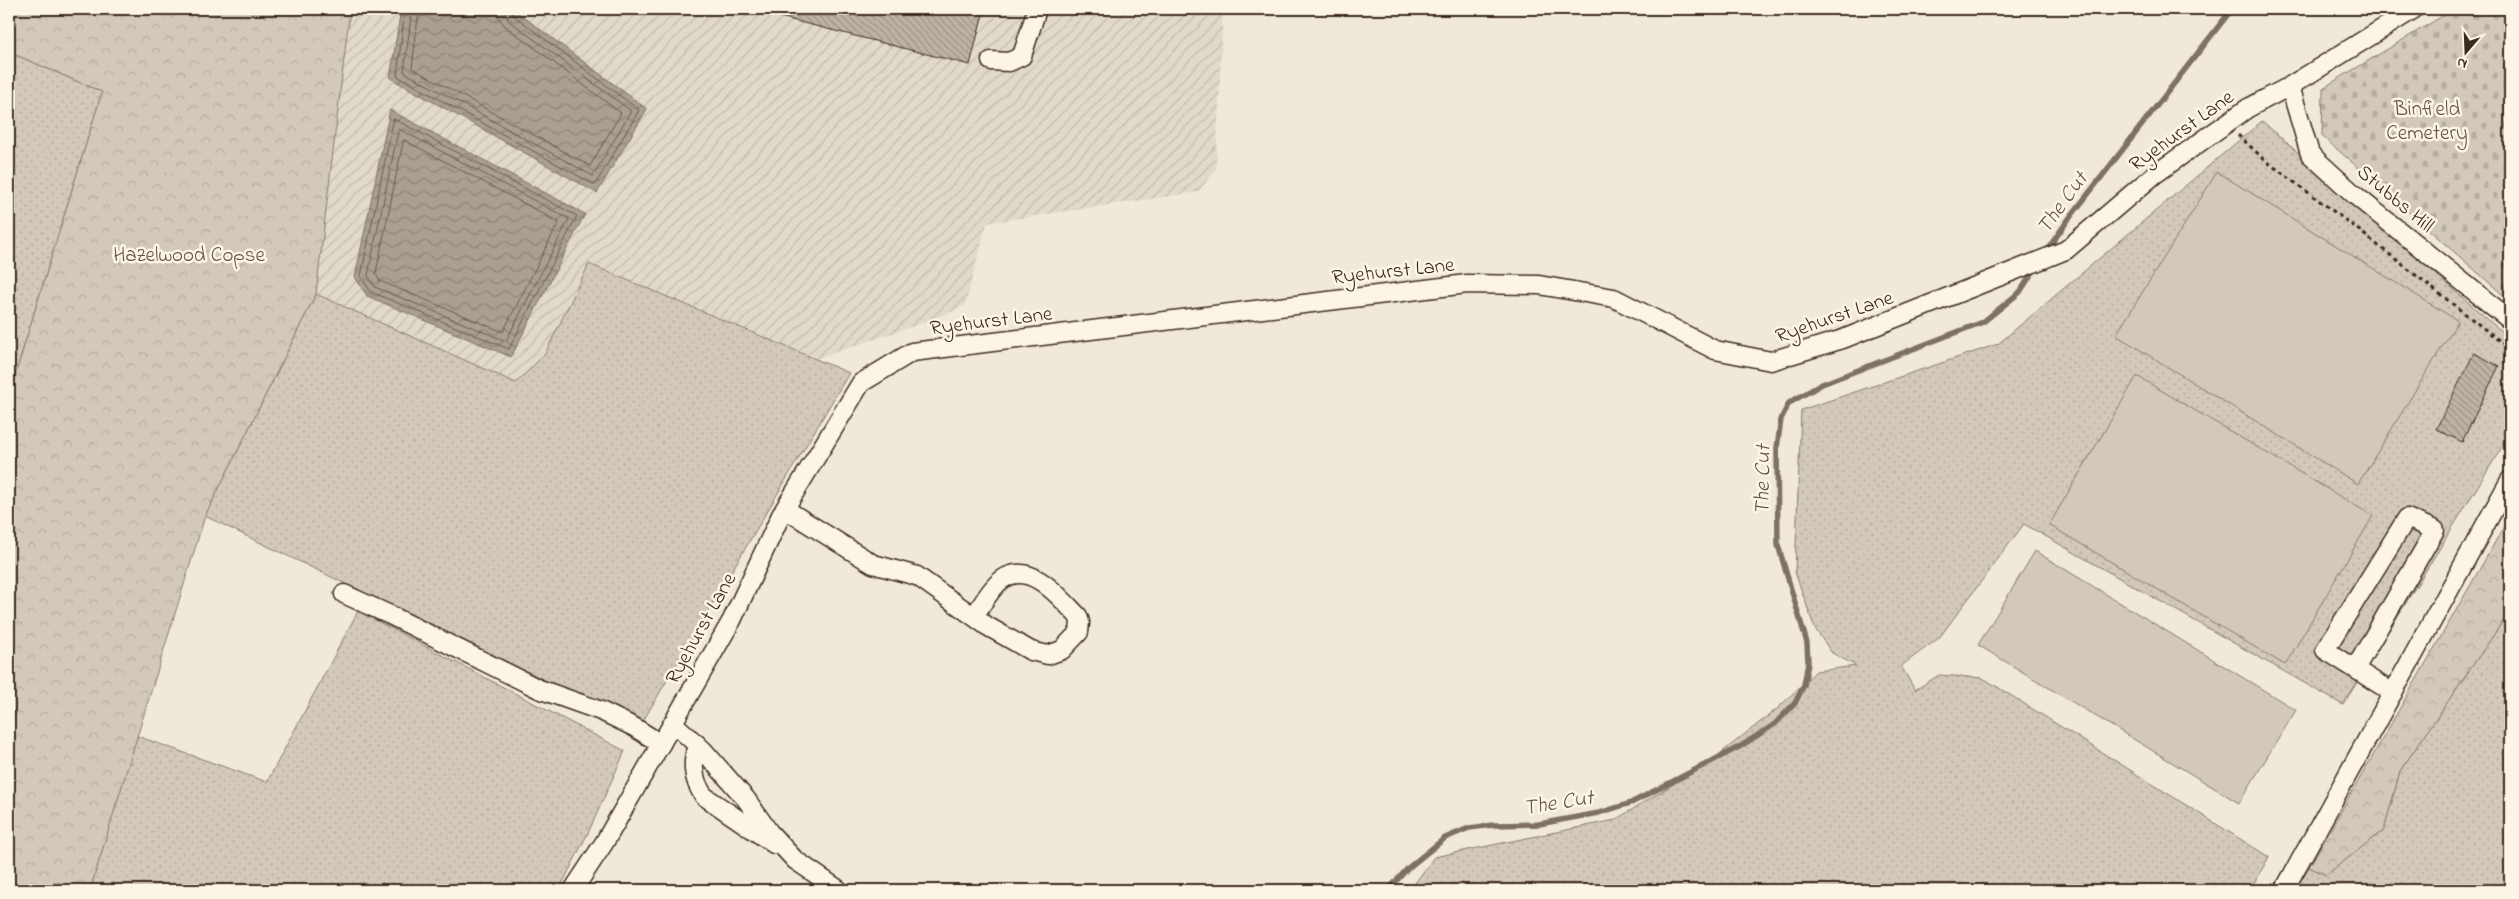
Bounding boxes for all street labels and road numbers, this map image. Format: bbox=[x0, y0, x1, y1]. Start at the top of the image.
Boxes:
street label: Ryehurst Lane bbox=[2124, 83, 2242, 182]
street label: Stubbs Hill bbox=[2349, 158, 2440, 241]
street label: Ryehurst Lane bbox=[1330, 251, 1457, 295]
street label: Ryehurst Lane bbox=[1772, 283, 1899, 354]
street label: Ryehurst Lane bbox=[928, 300, 1055, 346]
street label: Ryehurst Lane bbox=[659, 567, 747, 691]

